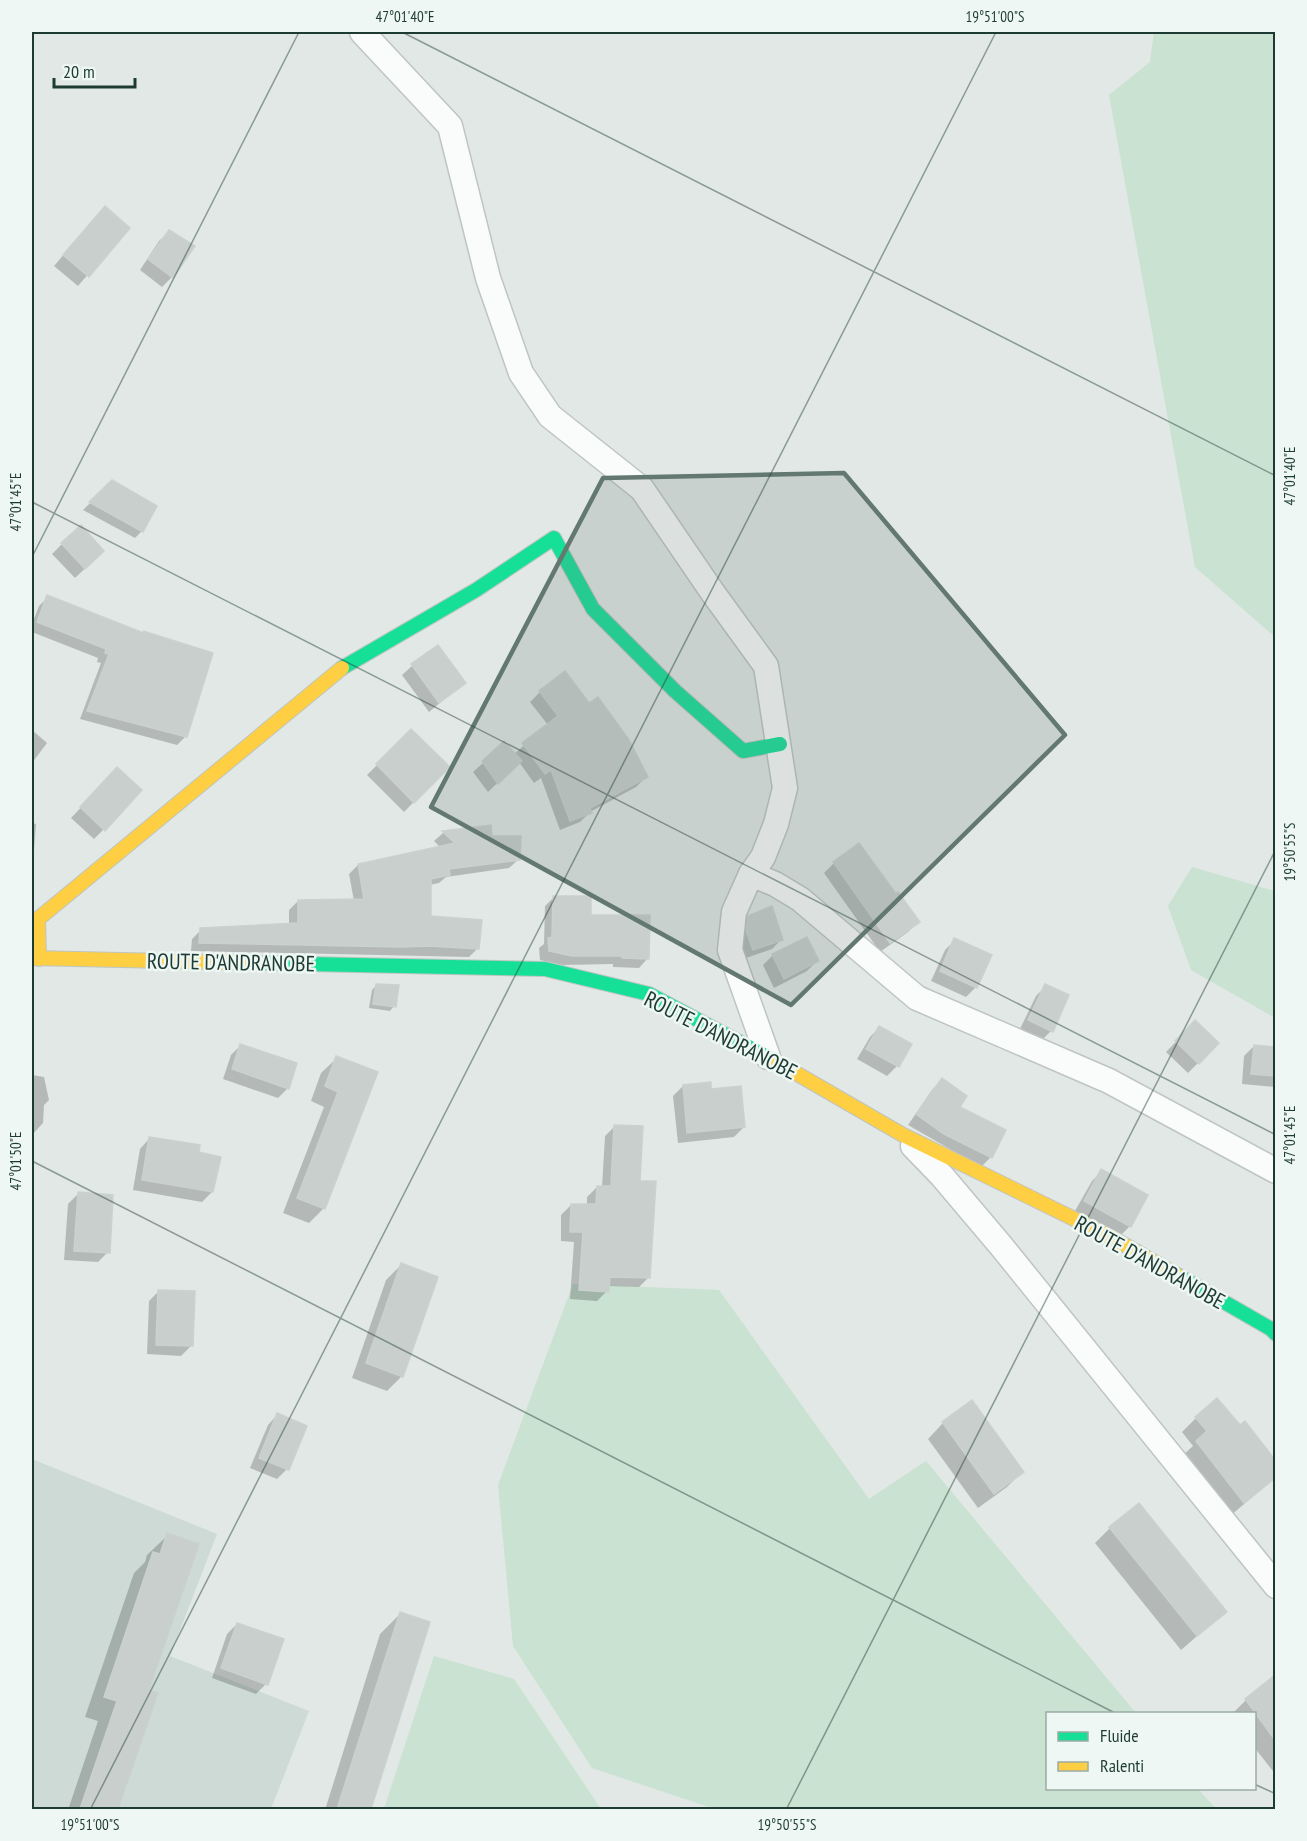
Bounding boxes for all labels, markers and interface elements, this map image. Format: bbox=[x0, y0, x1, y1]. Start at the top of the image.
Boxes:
text: 47°01'40"E bbox=[375, 7, 435, 26]
text: 19°51'00"S bbox=[965, 7, 1025, 26]
scale bar bbox=[54, 51, 135, 89]
text: 20 m bbox=[63, 60, 95, 83]
text: 47°01'40"E bbox=[1280, 446, 1299, 506]
text: 47°01'45"E bbox=[6, 472, 25, 532]
text: 19°50'55"S bbox=[1280, 822, 1299, 882]
street label: ROUTE D'ANDRANOBE bbox=[147, 947, 315, 977]
street label: ROUTE D'ANDRANOBE bbox=[640, 984, 802, 1086]
text: 47°01'45"E bbox=[1280, 1105, 1299, 1165]
text: 47°01'50"E bbox=[6, 1131, 25, 1191]
street label: ROUTE D'ANDRANOBE bbox=[1070, 1209, 1230, 1315]
legend bbox=[1046, 1712, 1256, 1790]
text: Fluide bbox=[1100, 1724, 1139, 1747]
text: Ralenti bbox=[1100, 1754, 1144, 1777]
text: 19°51'00"S bbox=[60, 1815, 120, 1834]
text: 19°50'55"S bbox=[757, 1815, 817, 1834]

